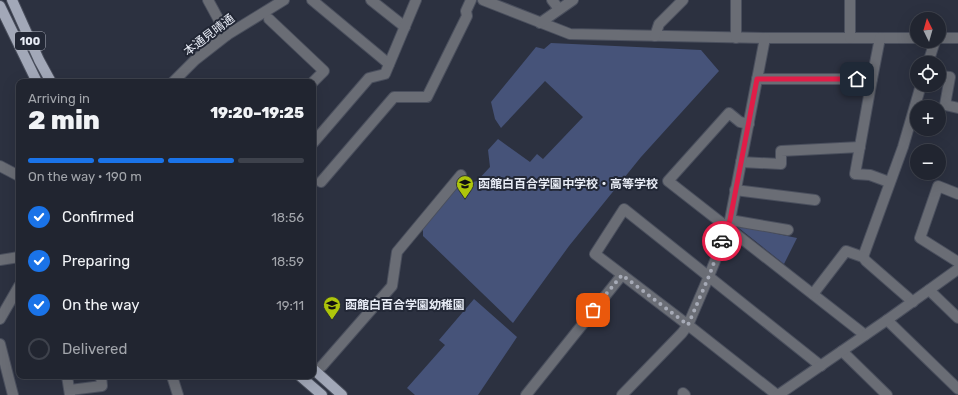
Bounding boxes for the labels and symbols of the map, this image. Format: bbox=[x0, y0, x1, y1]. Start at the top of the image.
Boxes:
street label: 本通見晴通 bbox=[181, 11, 237, 59]
north arrow bbox=[910, 12, 946, 48]
road number: 100 bbox=[15, 32, 45, 50]
pin bbox=[840, 62, 874, 96]
school or university icon: 函館白百合学園中学校・高等学校 bbox=[455, 174, 475, 199]
place label: 函館白百合学園中学校・高等学校 bbox=[478, 177, 658, 191]
courier bbox=[702, 221, 742, 261]
pin bbox=[576, 293, 610, 327]
school or university icon: 函館白百合学園幼稚園 bbox=[322, 295, 342, 320]
place label: 函館白百合学園幼稚園 bbox=[345, 298, 465, 312]

